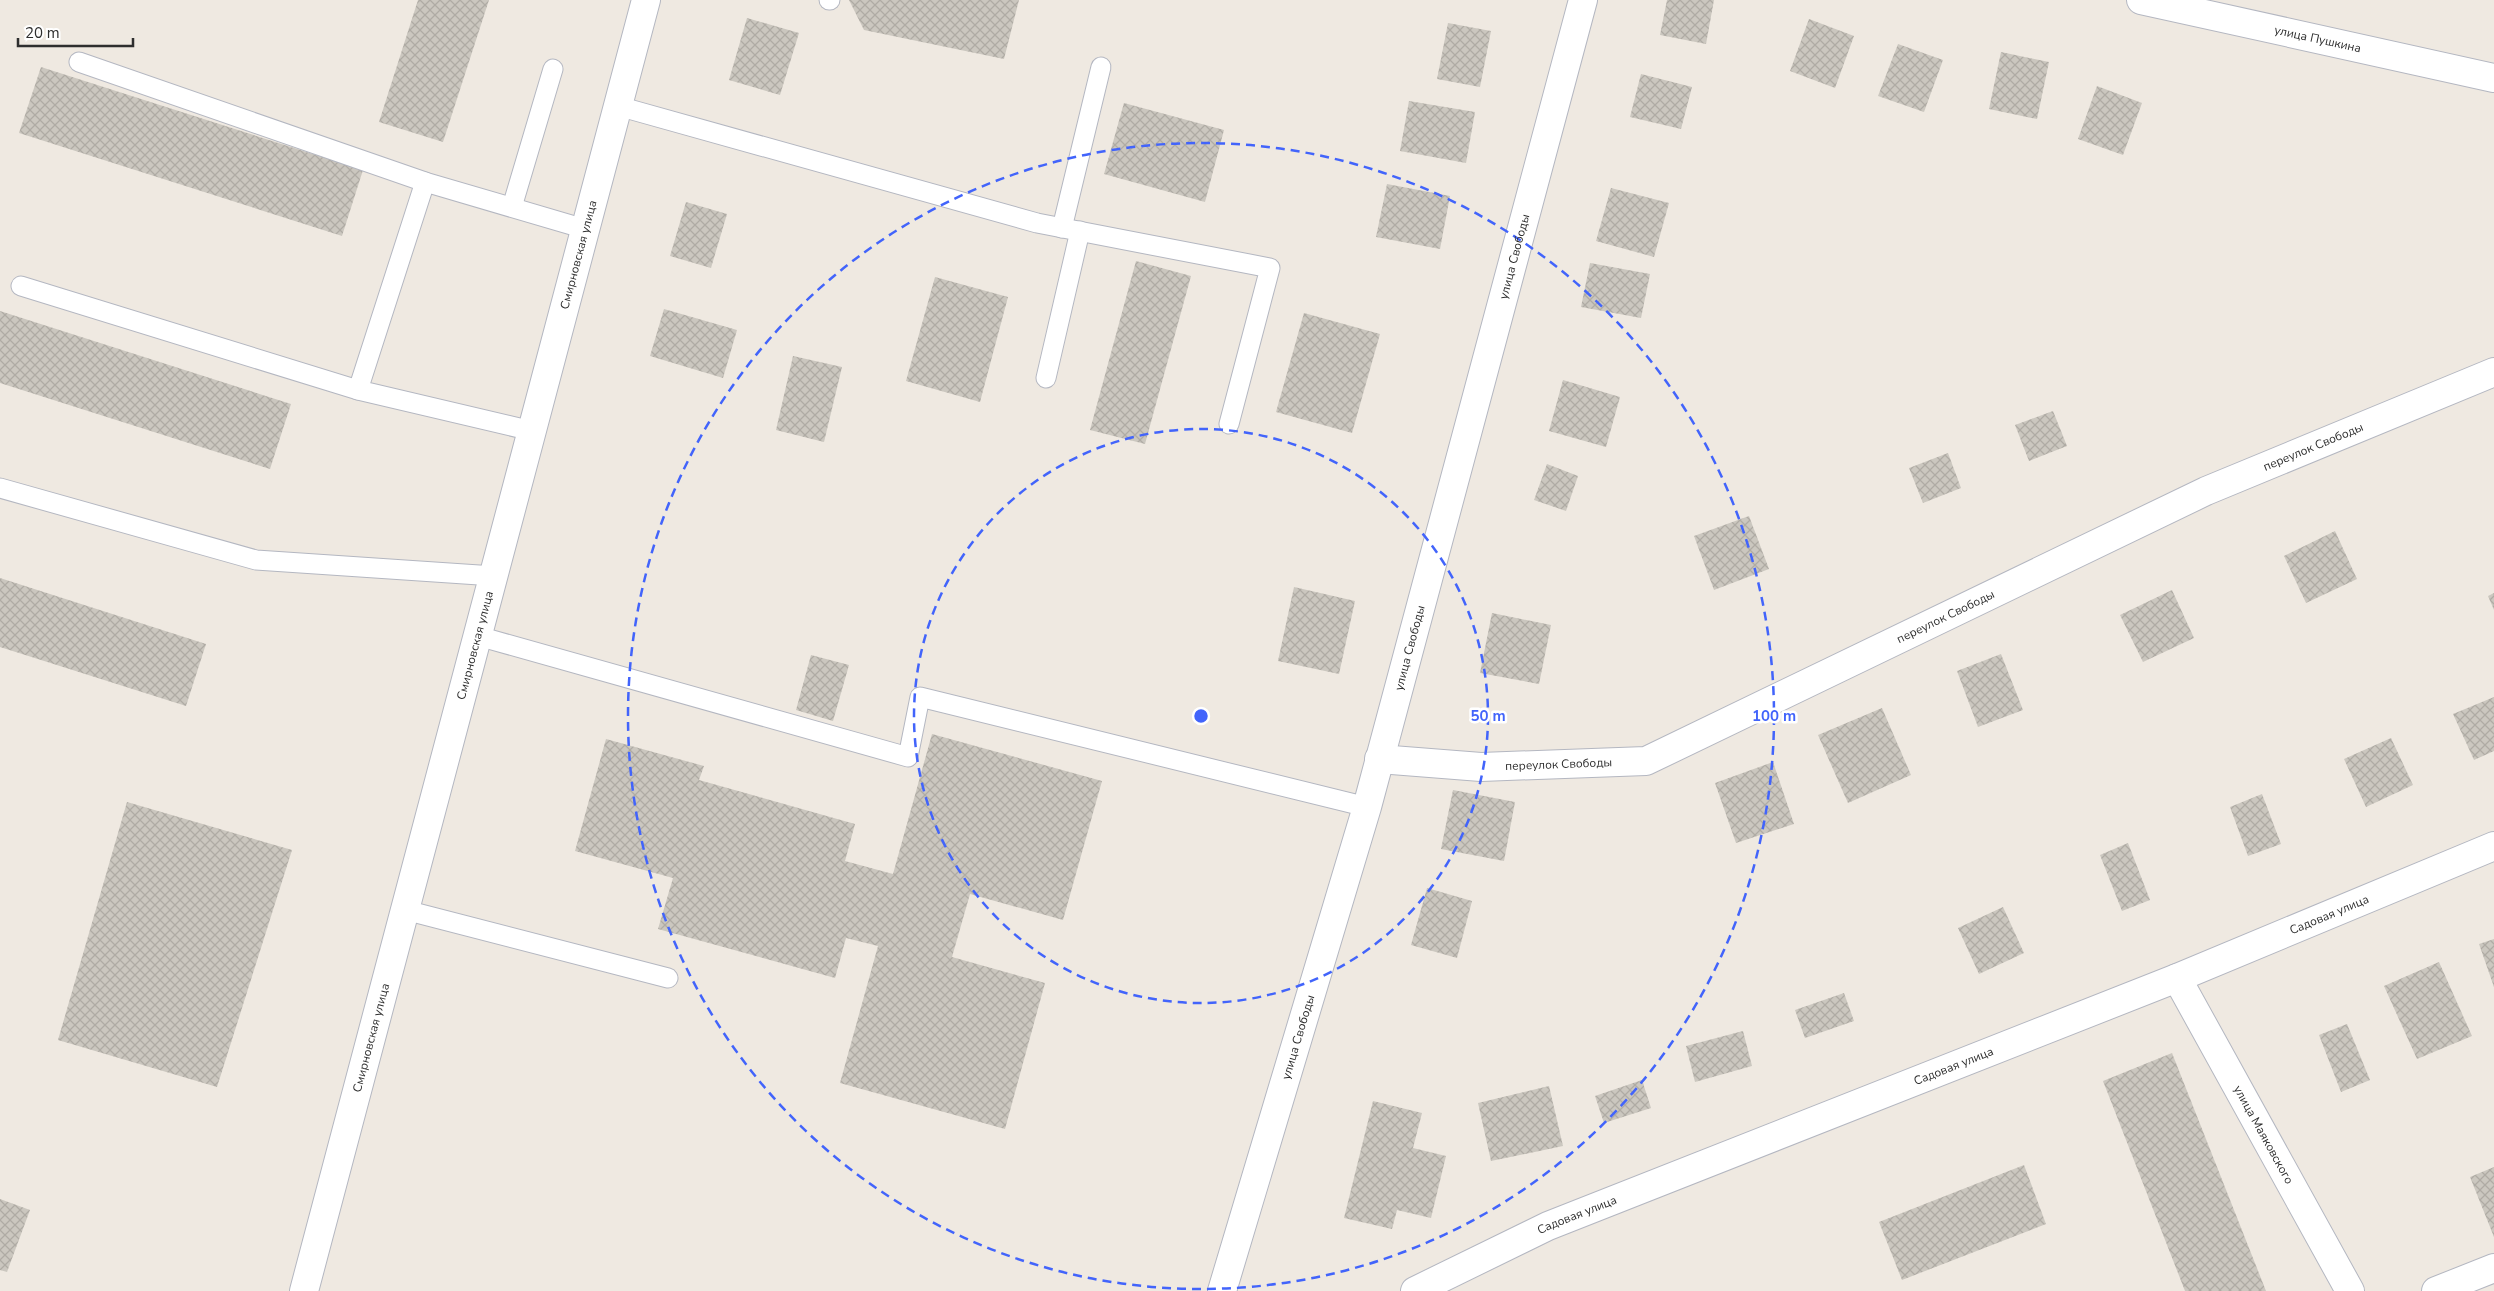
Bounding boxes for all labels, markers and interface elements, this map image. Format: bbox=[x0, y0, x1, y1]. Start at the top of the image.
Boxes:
scale bar bbox=[18, 15, 132, 47]
street label: улица Пушкина bbox=[2273, 22, 2363, 56]
text: 20 m bbox=[25, 23, 60, 43]
street label: Смирновская улица bbox=[556, 199, 601, 311]
street label: улица Свободы bbox=[1495, 212, 1533, 301]
street label: переулок Свободы bbox=[2261, 419, 2366, 475]
street label: переулок Свободы bbox=[1894, 586, 1997, 647]
street label: Смирновская улица bbox=[453, 589, 497, 702]
street label: улица Свободы bbox=[1391, 604, 1429, 692]
text: 50 m bbox=[1470, 706, 1506, 726]
text: 100 m bbox=[1752, 706, 1796, 726]
centre of rings bbox=[1192, 707, 1210, 725]
street label: переулок Свободы bbox=[1505, 754, 1612, 774]
street label: Садовая улица bbox=[2287, 891, 2371, 938]
street label: Смирновская улица bbox=[349, 982, 393, 1094]
street label: улица Свободы bbox=[1278, 993, 1318, 1081]
street label: Садовая улица bbox=[1911, 1043, 1996, 1089]
street label: улица Маяковского bbox=[2230, 1083, 2297, 1187]
street label: Садовая улица bbox=[1534, 1192, 1619, 1238]

